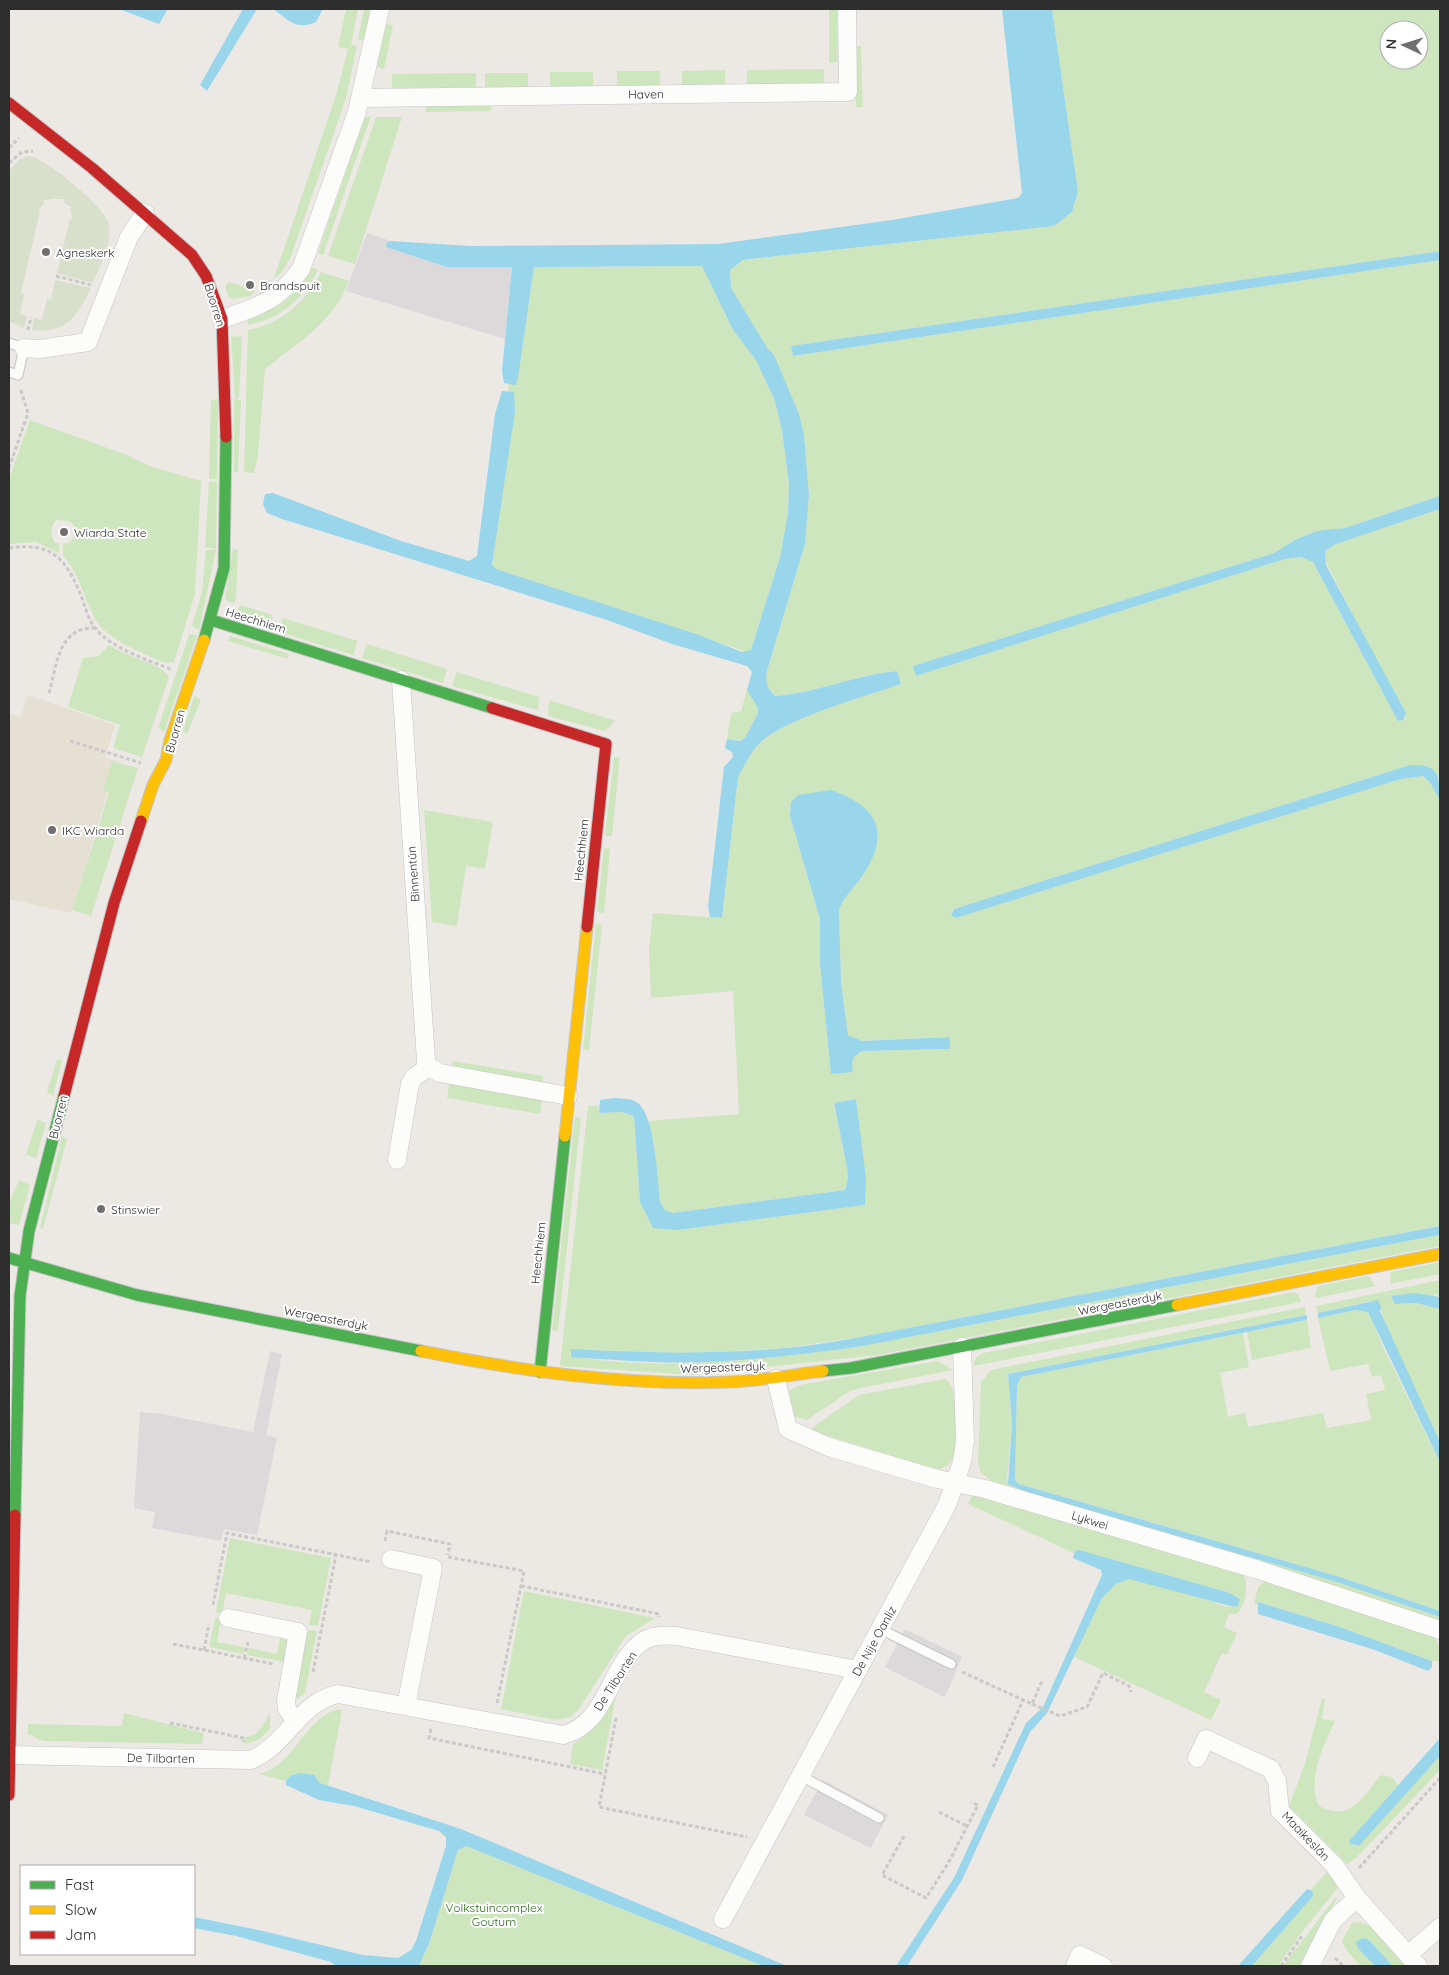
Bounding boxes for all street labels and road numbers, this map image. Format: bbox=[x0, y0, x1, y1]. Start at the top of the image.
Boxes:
street label: Haven bbox=[628, 86, 664, 102]
street label: Buorren bbox=[201, 281, 229, 329]
street label: Heechhiem bbox=[224, 604, 288, 636]
street label: Buorren bbox=[162, 707, 188, 755]
street label: Heechhiem bbox=[570, 818, 592, 882]
street label: Binnentún bbox=[404, 846, 422, 902]
street label: Buorren bbox=[45, 1094, 71, 1140]
street label: Heechhiem bbox=[527, 1221, 549, 1285]
street label: Wergeasterdyk bbox=[1077, 1288, 1163, 1318]
street label: Wergeasterdyk bbox=[283, 1303, 369, 1333]
street label: Wergeasterdyk bbox=[680, 1358, 766, 1376]
street label: Lykwei bbox=[1070, 1507, 1110, 1533]
street label: De Nije Oanliz bbox=[849, 1603, 900, 1679]
street label: De Tilbarten bbox=[590, 1648, 640, 1714]
street label: De Tilbarten bbox=[127, 1750, 195, 1766]
street label: Maaikeslân bbox=[1279, 1808, 1333, 1864]

